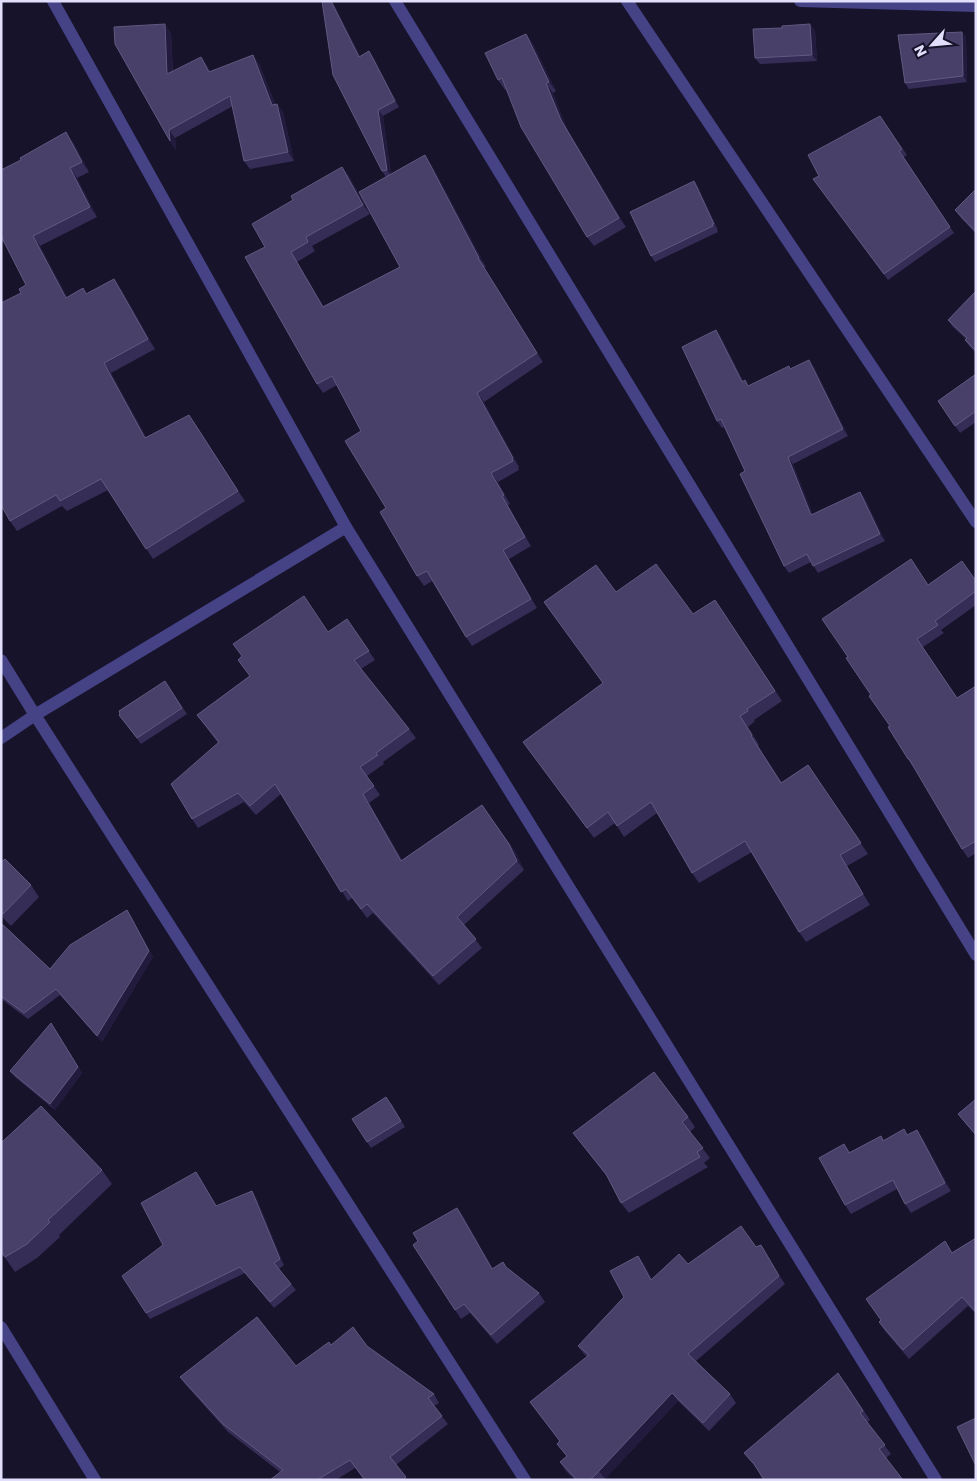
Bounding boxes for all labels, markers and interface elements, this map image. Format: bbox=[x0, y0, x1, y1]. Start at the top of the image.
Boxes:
north arrow bbox=[907, 20, 957, 70]
text: N bbox=[909, 42, 932, 60]

